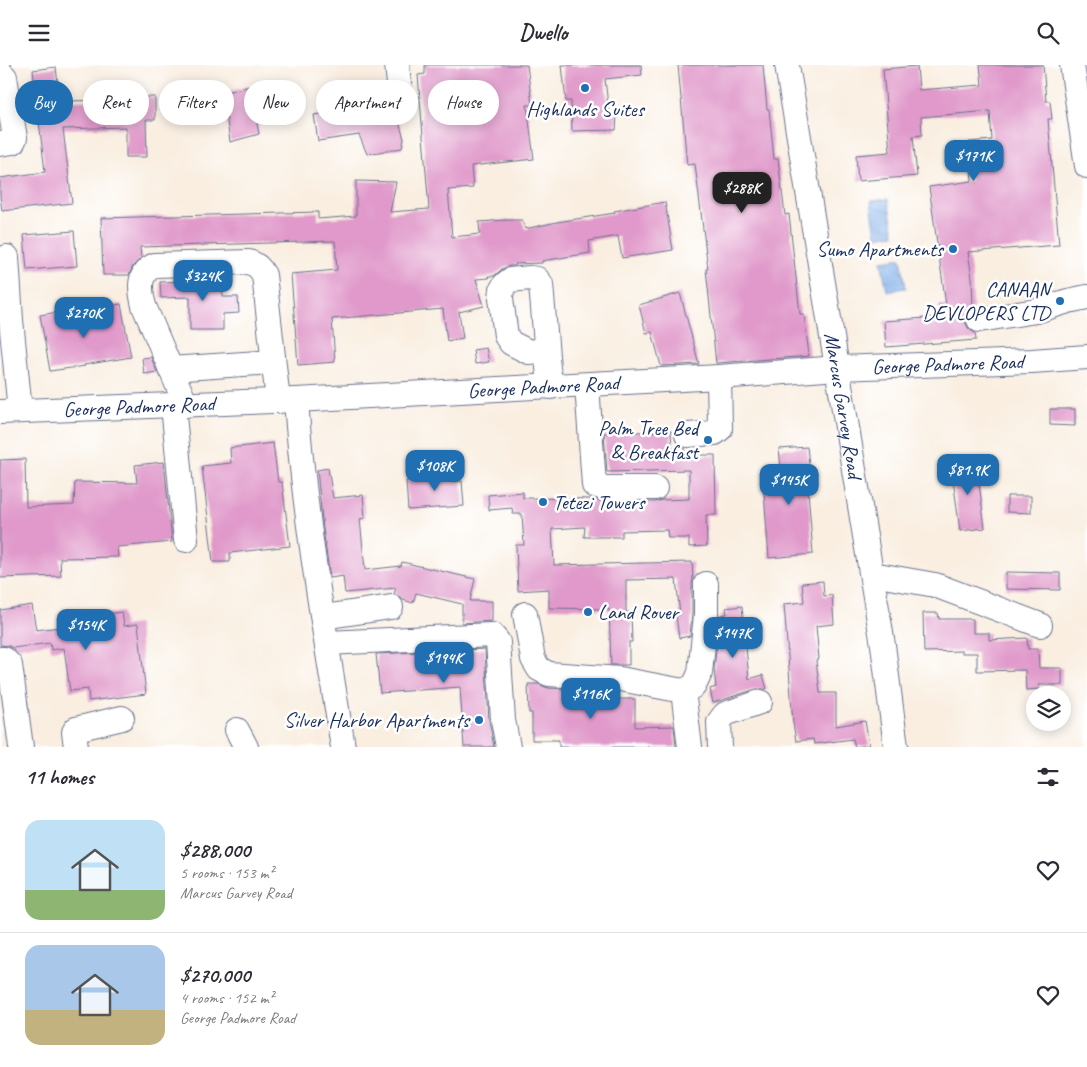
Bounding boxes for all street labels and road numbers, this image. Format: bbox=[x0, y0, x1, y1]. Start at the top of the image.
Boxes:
street label: Marcus Garvey Road bbox=[818, 331, 869, 484]
street label: George Padmore Road bbox=[871, 348, 1027, 380]
street label: George Padmore Road bbox=[467, 369, 623, 404]
street label: George Padmore Road bbox=[63, 390, 218, 422]

